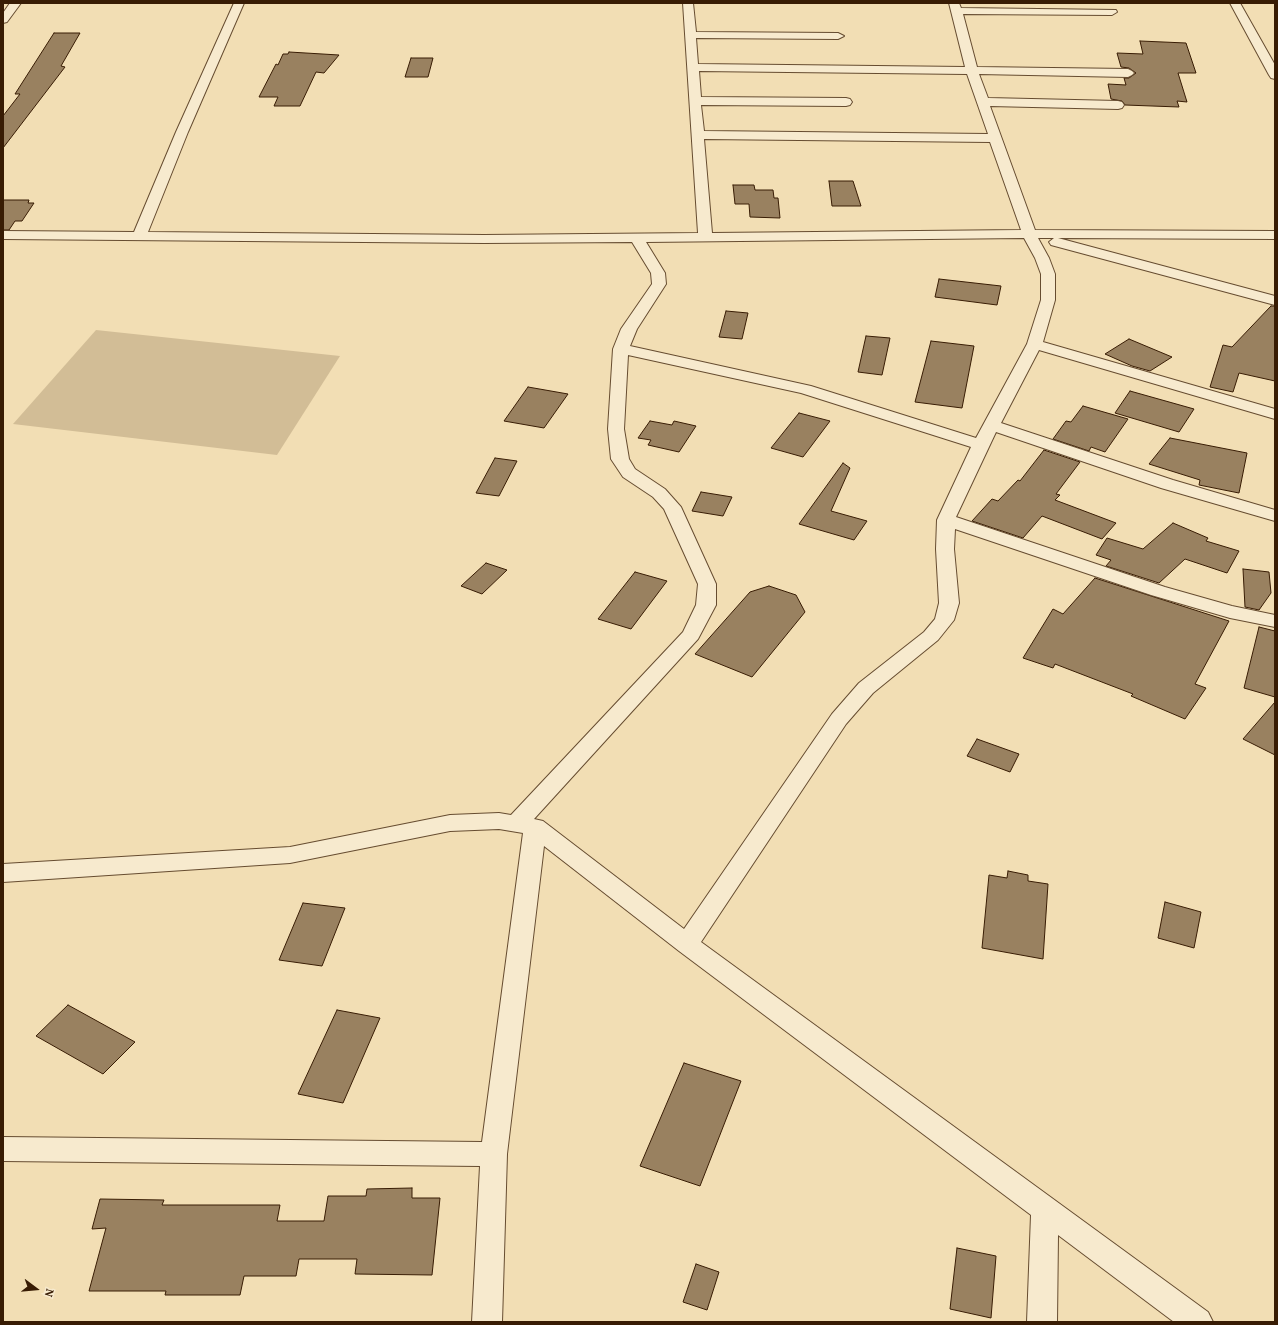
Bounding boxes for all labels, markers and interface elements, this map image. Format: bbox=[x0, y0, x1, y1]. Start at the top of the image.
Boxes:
north arrow bbox=[16, 1269, 56, 1309]
text: N bbox=[40, 1287, 56, 1298]

